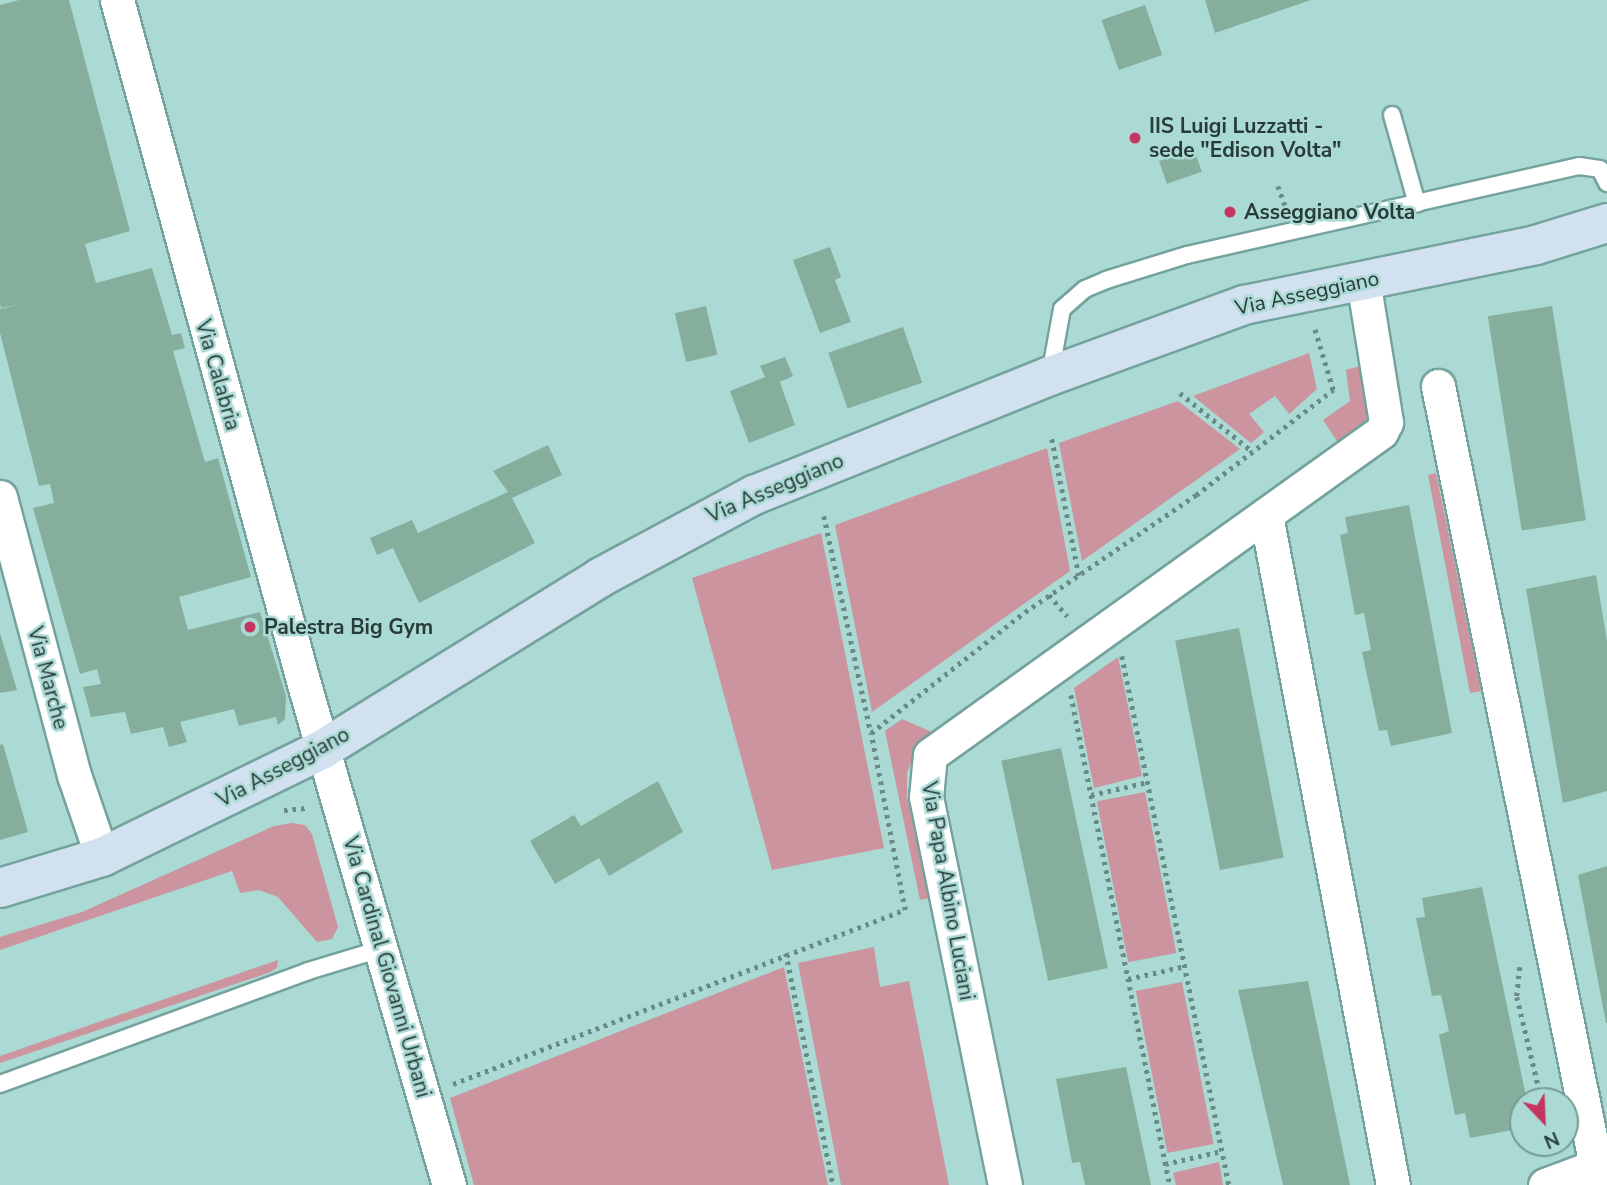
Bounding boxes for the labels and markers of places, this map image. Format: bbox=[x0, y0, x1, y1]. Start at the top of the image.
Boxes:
place label: IIS Luigi Luzzatti - sede "Edison Volta" bbox=[1149, 113, 1342, 163]
marker: IIS Luigi Luzzatti - sede "Edison Volta" bbox=[1127, 130, 1143, 146]
place label: Asseggiano Volta bbox=[1244, 199, 1415, 225]
marker: Asseggiano Volta bbox=[1222, 204, 1238, 220]
place label: Palestra Big Gym bbox=[264, 614, 433, 640]
marker: Palestra Big Gym bbox=[242, 619, 258, 635]

